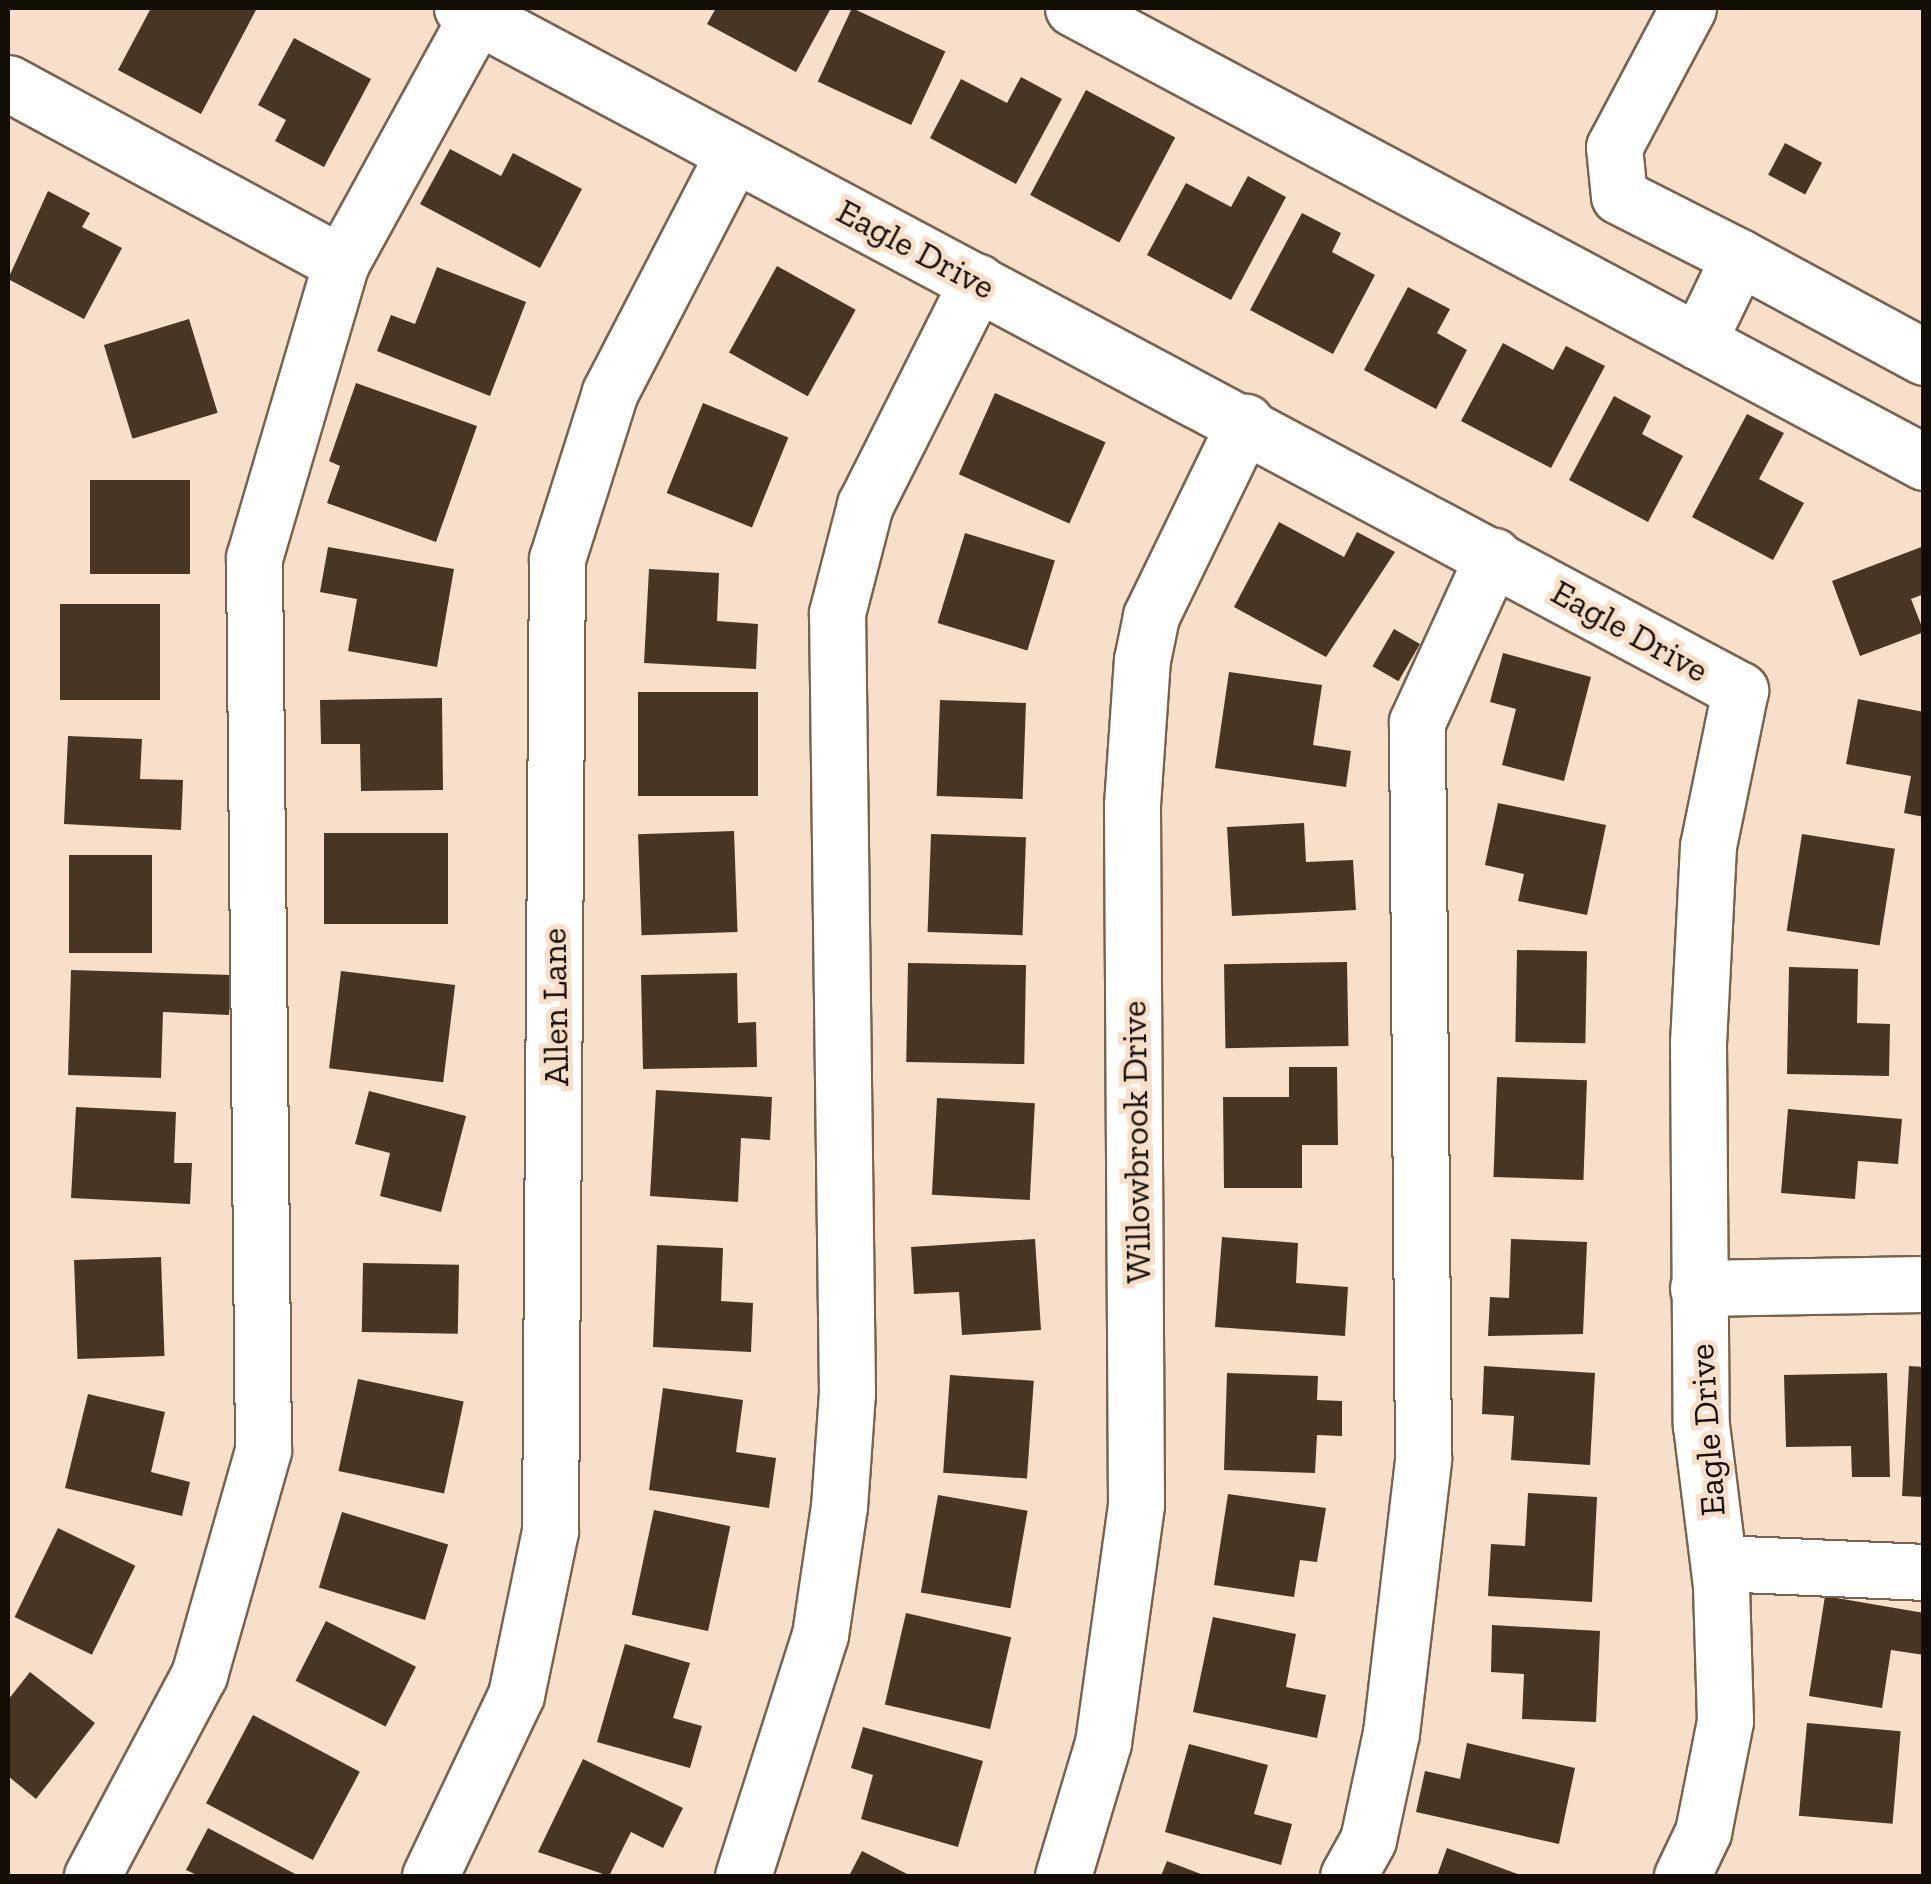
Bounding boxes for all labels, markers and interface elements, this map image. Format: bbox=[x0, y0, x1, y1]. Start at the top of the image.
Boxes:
street label: Eagle Drive bbox=[830, 190, 1002, 308]
street label: Eagle Drive bbox=[1544, 571, 1716, 691]
street label: Allen Lane bbox=[533, 928, 577, 1086]
street label: Willowbrook Drive bbox=[1113, 1000, 1159, 1284]
street label: Eagle Drive bbox=[1680, 1342, 1734, 1518]

